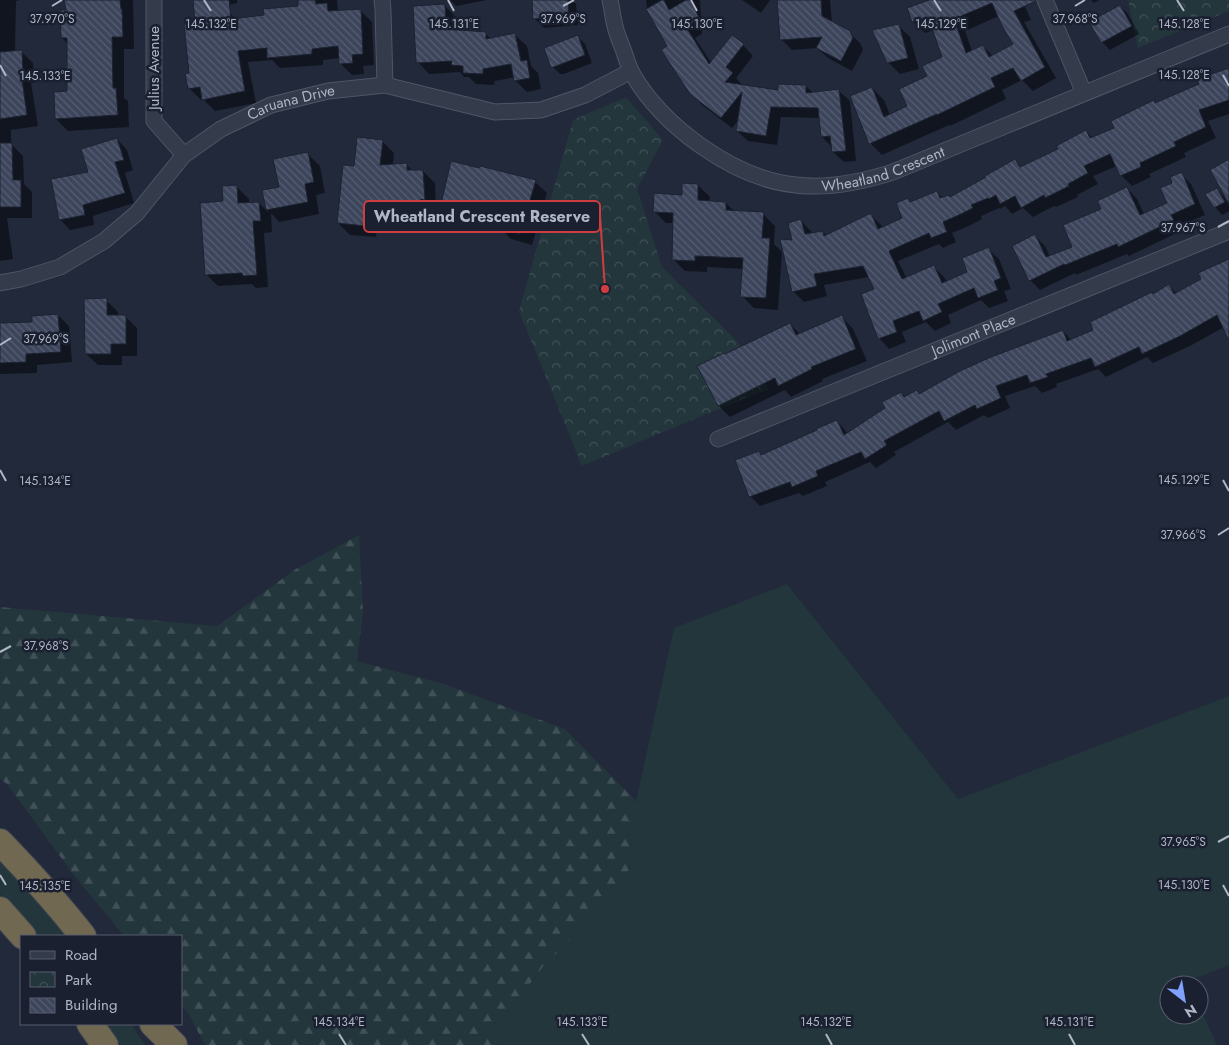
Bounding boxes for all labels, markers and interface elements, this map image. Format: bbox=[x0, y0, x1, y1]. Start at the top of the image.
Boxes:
text: 37.970°S bbox=[29, 10, 75, 28]
text: 37.969°S bbox=[540, 10, 586, 28]
text: 37.968°S bbox=[1052, 10, 1098, 28]
text: 145.132°E bbox=[185, 15, 237, 33]
text: 145.131°E bbox=[429, 15, 479, 33]
text: 145.130°E bbox=[671, 15, 723, 33]
text: 145.129°E bbox=[915, 15, 967, 33]
text: 145.128°E bbox=[1158, 15, 1210, 33]
street label: Julius Avenue bbox=[143, 26, 165, 112]
text: 145.128°E bbox=[1158, 66, 1210, 84]
text: 145.133°E bbox=[19, 67, 71, 85]
street label: Caruana Drive bbox=[243, 79, 336, 126]
street label: Wheatland Crescent bbox=[821, 141, 949, 197]
callout: Wheatland Crescent Reserve bbox=[364, 201, 600, 232]
text: Wheatland Crescent Reserve bbox=[374, 205, 590, 228]
text: 37.967°S bbox=[1160, 219, 1206, 237]
street label: Jolimont Place bbox=[926, 308, 1019, 363]
text: 37.969°S bbox=[23, 330, 69, 348]
text: 145.129°E bbox=[1158, 471, 1210, 489]
text: 145.134°E bbox=[19, 472, 71, 490]
text: 37.966°S bbox=[1160, 526, 1206, 544]
text: 37.968°S bbox=[23, 637, 69, 655]
text: 37.965°S bbox=[1160, 833, 1206, 851]
text: 145.130°E bbox=[1158, 876, 1210, 894]
text: 145.135°E bbox=[19, 877, 71, 895]
legend bbox=[20, 935, 182, 1025]
text: Road bbox=[65, 944, 97, 966]
text: Park bbox=[65, 969, 92, 991]
north arrow bbox=[1159, 975, 1209, 1025]
text: Building bbox=[65, 994, 117, 1016]
text: N bbox=[1181, 1000, 1201, 1023]
text: 145.134°E bbox=[313, 1013, 365, 1031]
text: 145.133°E bbox=[556, 1013, 608, 1031]
text: 145.132°E bbox=[800, 1013, 852, 1031]
text: 145.131°E bbox=[1044, 1013, 1094, 1031]

